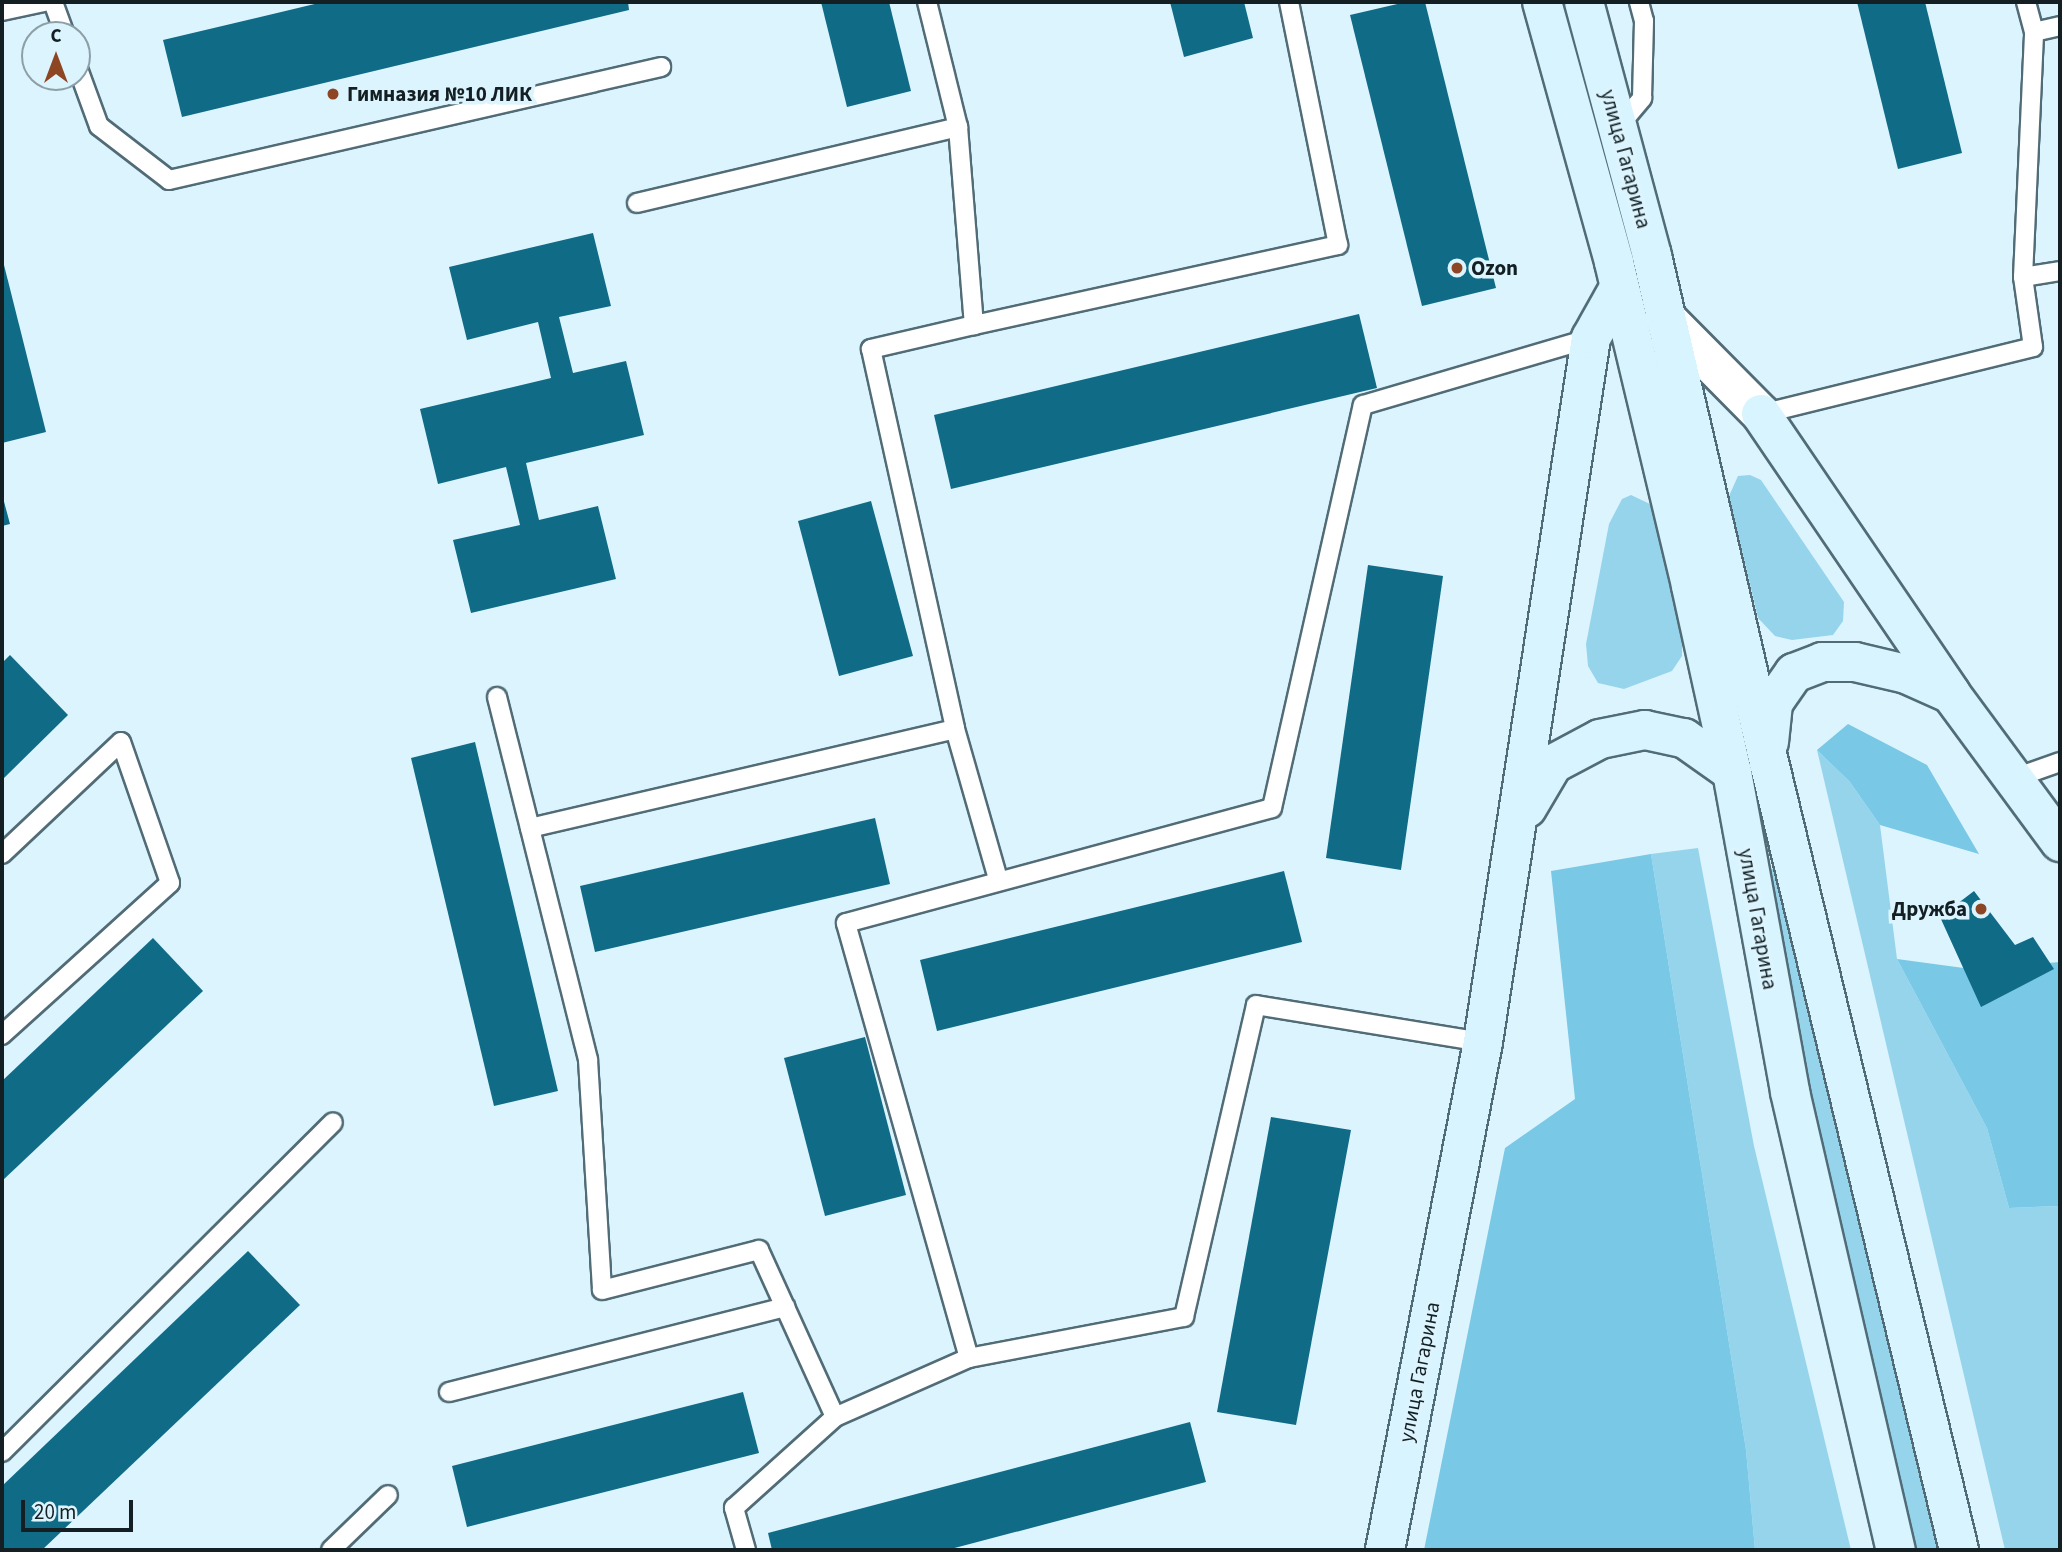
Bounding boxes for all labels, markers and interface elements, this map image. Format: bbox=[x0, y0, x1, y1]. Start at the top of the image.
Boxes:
north arrow bbox=[21, 21, 91, 91]
text: С bbox=[50, 23, 62, 50]
place label: Гимназия №10 ЛИК bbox=[347, 81, 532, 107]
marker: Гимназия №10 ЛИК bbox=[325, 86, 341, 102]
street label: улица Гагарина bbox=[1595, 87, 1657, 231]
place label: Ozon bbox=[1471, 255, 1518, 281]
marker: Ozon bbox=[1449, 260, 1465, 276]
street label: улица Гагарина bbox=[1733, 847, 1783, 991]
place label: Дружба bbox=[1892, 896, 1967, 922]
marker: Дружба bbox=[1973, 901, 1989, 917]
street label: улица Гагарина bbox=[1393, 1300, 1445, 1444]
scale bar bbox=[24, 1486, 136, 1530]
text: 20 m bbox=[34, 1497, 76, 1527]

